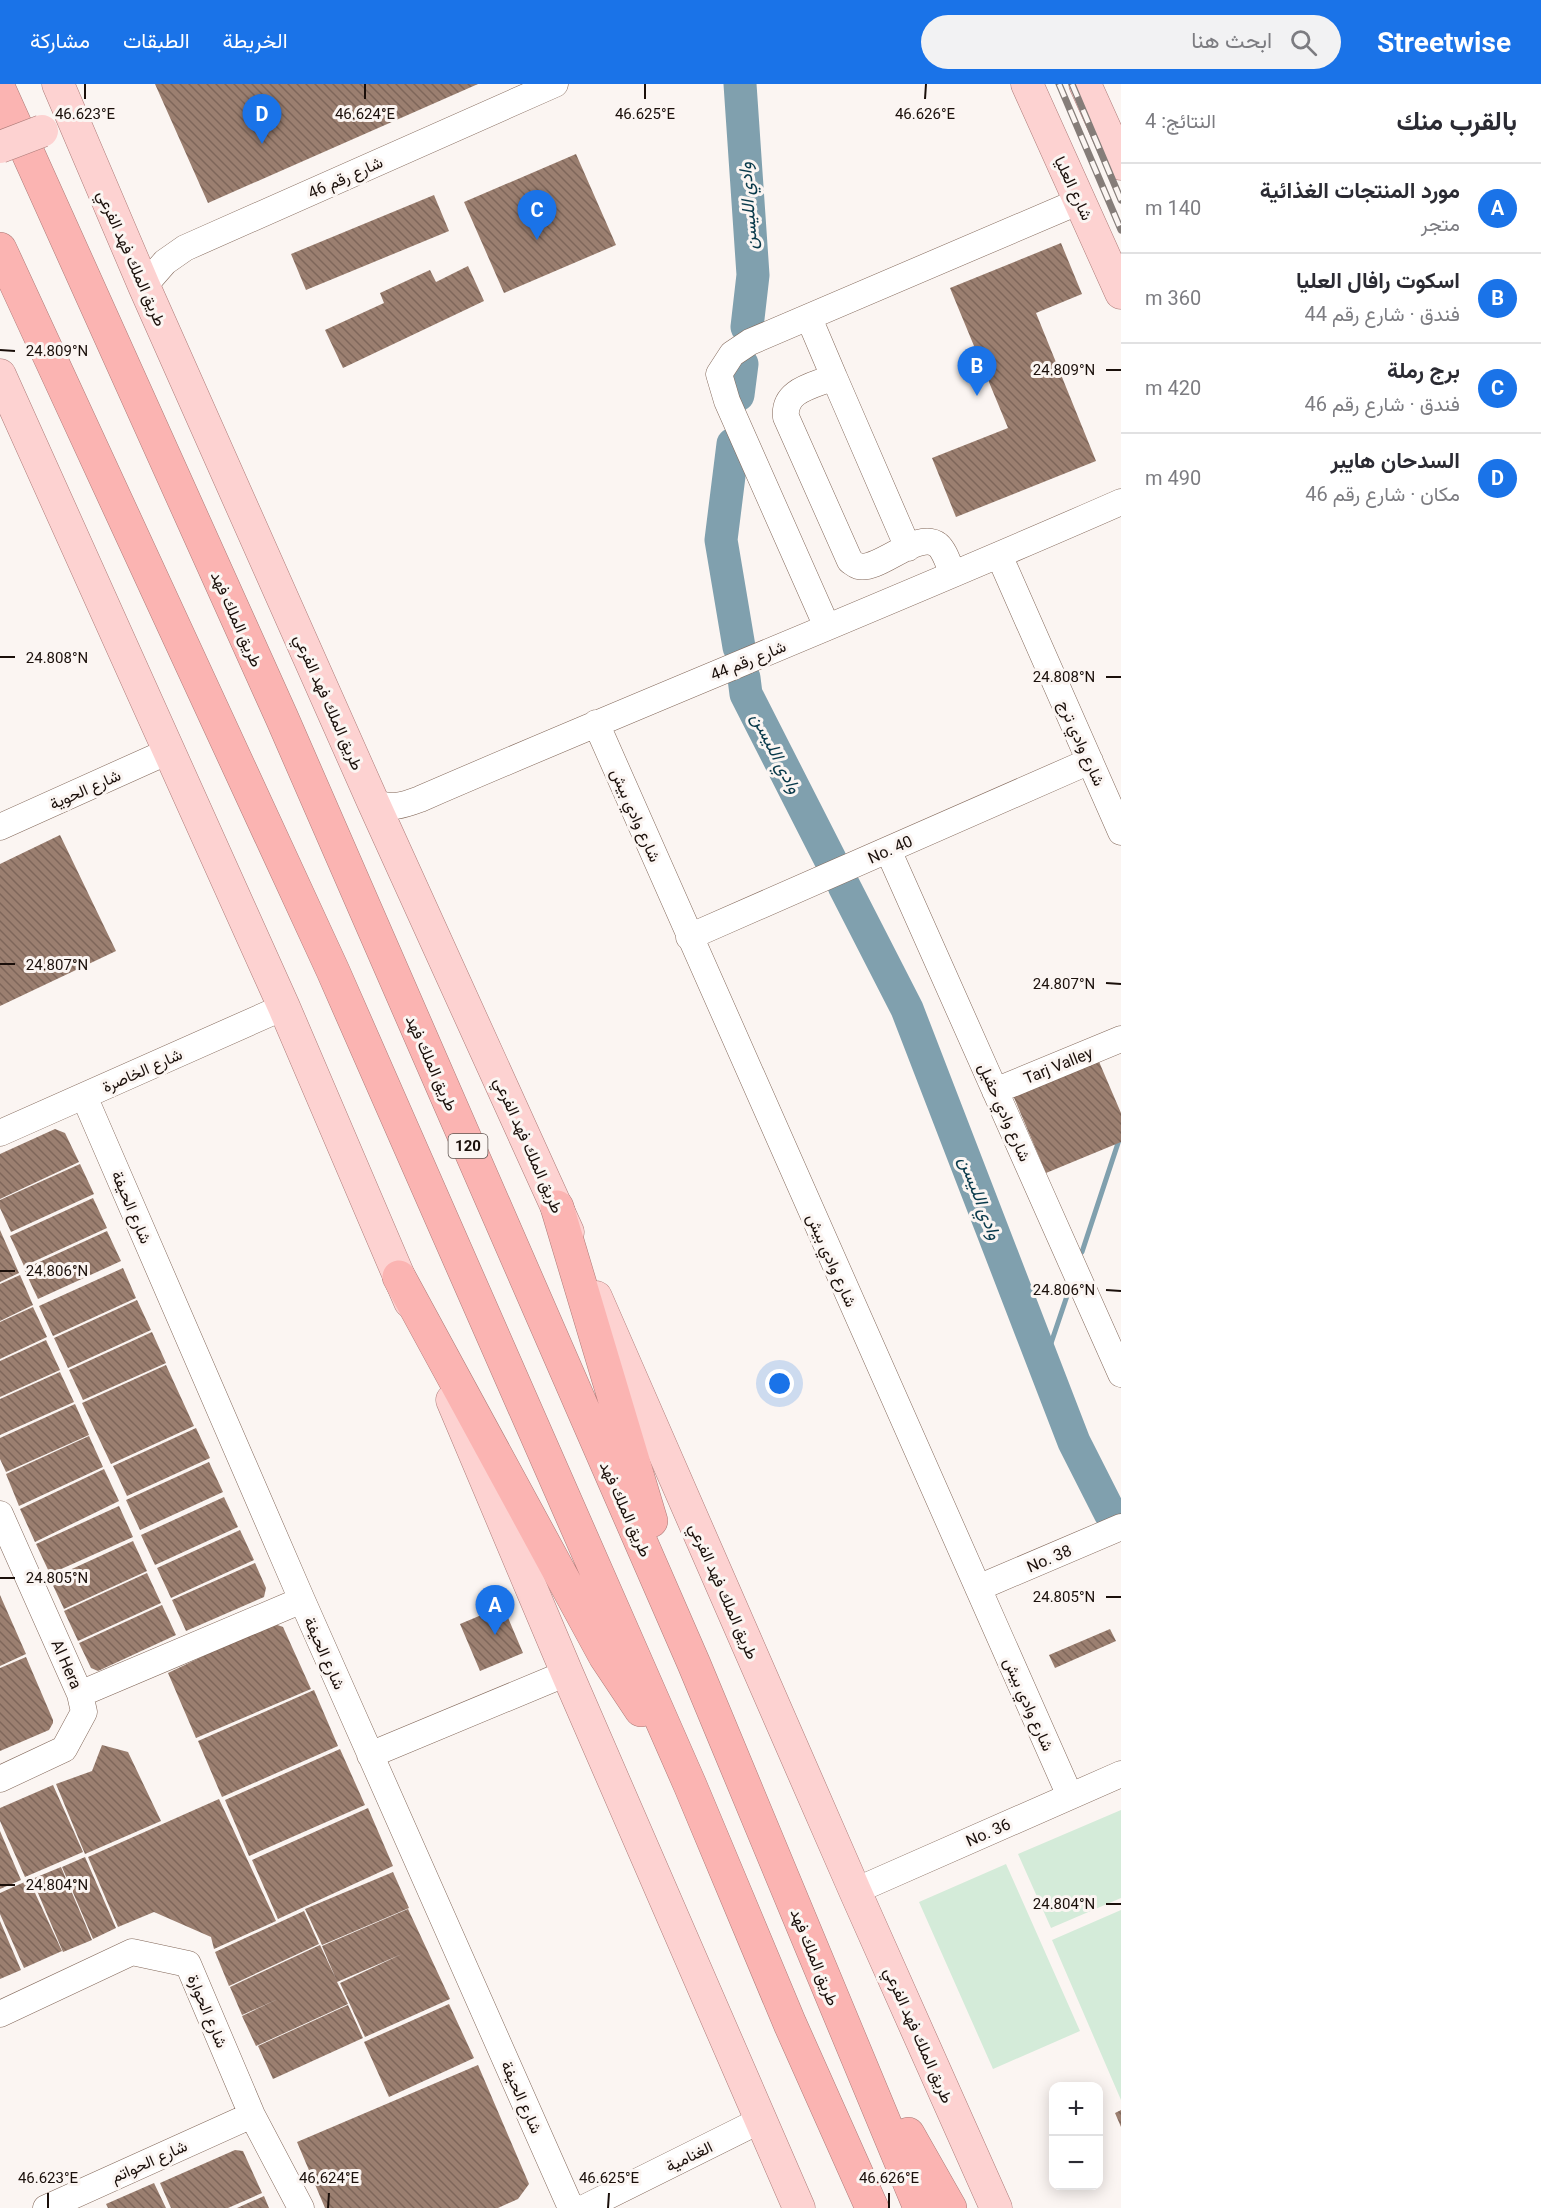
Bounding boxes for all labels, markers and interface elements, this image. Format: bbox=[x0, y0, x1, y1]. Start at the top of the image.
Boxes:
search box bbox=[921, 15, 1341, 69]
icon: search bbox=[1287, 26, 1320, 59]
text: Streetwise bbox=[1377, 26, 1511, 59]
text: ابحث هنا bbox=[1191, 28, 1272, 53]
text: مشاركة bbox=[30, 29, 90, 53]
text: الطبقات bbox=[123, 29, 190, 53]
text: الخريطة bbox=[223, 29, 288, 53]
pin: D bbox=[242, 94, 282, 144]
text: 46.623°E bbox=[55, 105, 116, 123]
text: 46.624°E bbox=[335, 105, 396, 123]
text: 46.625°E bbox=[615, 105, 676, 123]
text: 46.626°E bbox=[895, 105, 956, 123]
text: بالقرب منك bbox=[1396, 106, 1517, 136]
text: النتائج: 4 bbox=[1145, 109, 1216, 133]
street label: شارع رقم 46 bbox=[305, 153, 386, 204]
street label: شارع العليا bbox=[1049, 153, 1097, 224]
water label: وادي الليسن bbox=[734, 161, 766, 251]
text: مورد المنتجات الغذائية bbox=[1260, 178, 1460, 203]
street label: طريق الملك فهد الفرعي bbox=[89, 187, 170, 331]
pin: C bbox=[518, 190, 556, 240]
text: 140 m bbox=[1145, 196, 1201, 220]
text: A bbox=[1491, 196, 1504, 220]
text: متجر bbox=[1421, 212, 1460, 236]
text: اسكوت رافال العليا bbox=[1296, 268, 1460, 293]
text: 360 m bbox=[1145, 286, 1201, 310]
text: B bbox=[1491, 286, 1504, 310]
text: فندق · شارع رقم 44 bbox=[1305, 302, 1460, 326]
text: 24.809°N bbox=[26, 342, 88, 360]
pin: B bbox=[958, 346, 996, 396]
text: برج رملة bbox=[1387, 358, 1460, 383]
text: 24.809°N bbox=[1033, 361, 1095, 379]
text: 420 m bbox=[1145, 376, 1201, 400]
text: C bbox=[1491, 376, 1504, 400]
text: فندق · شارع رقم 46 bbox=[1305, 392, 1460, 416]
text: السدحان هايبر bbox=[1330, 448, 1460, 473]
text: 490 m bbox=[1145, 466, 1201, 490]
text: D bbox=[1491, 466, 1504, 490]
text: مكان · شارع رقم 46 bbox=[1305, 482, 1460, 506]
street label: طريق الملك فهد bbox=[206, 568, 266, 670]
street label: طريق الملك فهد الفرعي bbox=[286, 631, 367, 775]
street label: شارع رقم 44 bbox=[708, 637, 790, 686]
text: 24.808°N bbox=[26, 649, 88, 667]
text: 24.808°N bbox=[1033, 668, 1095, 686]
street label: شارع وادي ترج bbox=[1051, 697, 1109, 791]
water label: وادي الليسن bbox=[743, 709, 806, 799]
street label: شارع الحوية bbox=[47, 765, 124, 815]
street label: شارع وادي بيش bbox=[603, 766, 665, 866]
street label: No. 40 bbox=[865, 831, 915, 868]
text: 24.807°N bbox=[26, 956, 88, 974]
text: 24.807°N bbox=[1033, 975, 1095, 993]
street label: طريق الملك فهد bbox=[401, 1012, 461, 1114]
street label: Tarj Valley bbox=[1021, 1043, 1096, 1088]
street label: شارع الخاصرة bbox=[99, 1044, 186, 1098]
street label: شارع وادي حقيل bbox=[971, 1060, 1035, 1166]
street label: طريق الملك فهد الفرعي bbox=[486, 1074, 567, 1218]
road number: 120 bbox=[448, 1134, 488, 1158]
water label: وادي الليسن bbox=[950, 1153, 1006, 1244]
street label: شارع الحيفة bbox=[106, 1168, 155, 1247]
street label: شارع وادي بيش bbox=[799, 1211, 861, 1311]
text: 24.806°N bbox=[26, 1262, 88, 1280]
text: 24.806°N bbox=[1033, 1281, 1095, 1299]
your location bbox=[765, 1369, 794, 1398]
street label: طريق الملك فهد bbox=[595, 1458, 655, 1560]
street label: طريق الملك فهد الفرعي bbox=[681, 1520, 762, 1664]
street label: No. 38 bbox=[1024, 1541, 1074, 1576]
text: 24.805°N bbox=[26, 1569, 88, 1587]
pin: A bbox=[476, 1586, 514, 1635]
text: 24.805°N bbox=[1033, 1588, 1095, 1606]
street label: شارع الحيفة bbox=[298, 1614, 349, 1693]
street label: Al Hera bbox=[47, 1637, 86, 1692]
street label: شارع وادي بيش bbox=[996, 1655, 1058, 1755]
street label: No. 36 bbox=[963, 1814, 1013, 1851]
text: 24.804°N bbox=[26, 1876, 88, 1894]
text: 24.804°N bbox=[1033, 1895, 1095, 1913]
street label: طريق الملك فهد bbox=[786, 1906, 843, 2009]
street label: طريق الملك فهد الفرعي bbox=[876, 1964, 957, 2108]
street label: شارع الحوارة bbox=[182, 1972, 232, 2052]
street label: شارع الحيفة bbox=[495, 2058, 546, 2137]
map controls bbox=[1049, 2082, 1103, 2190]
button: + bbox=[1049, 2082, 1103, 2136]
street label: شارع الحواتم bbox=[108, 2136, 191, 2188]
button: − bbox=[1049, 2136, 1103, 2190]
street label: الغنامية bbox=[663, 2137, 716, 2176]
text: 46.623°E bbox=[18, 2169, 79, 2187]
text: 46.624°E bbox=[299, 2169, 360, 2187]
text: 46.625°E bbox=[579, 2169, 640, 2187]
text: 46.626°E bbox=[859, 2169, 920, 2187]

